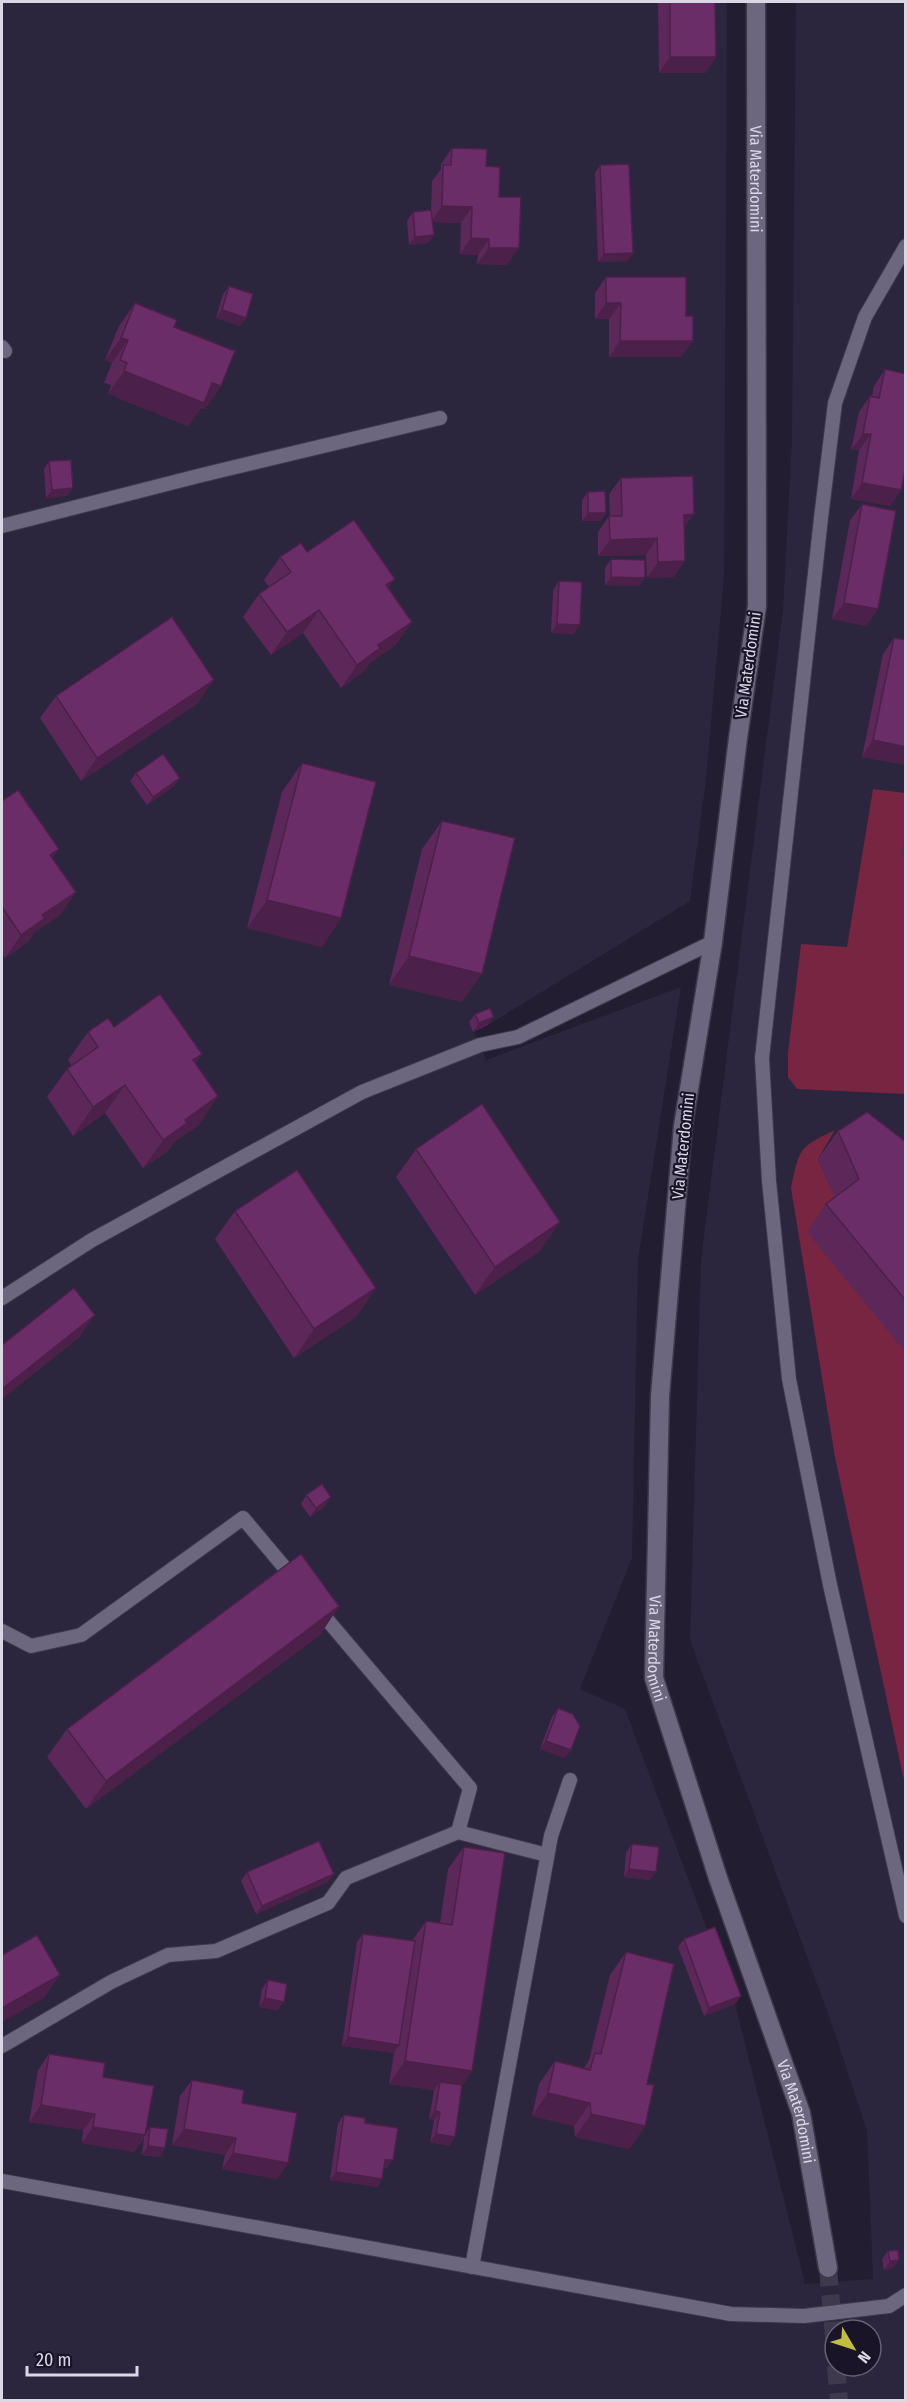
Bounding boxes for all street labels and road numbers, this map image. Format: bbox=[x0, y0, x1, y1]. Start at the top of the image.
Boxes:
street label: Via Materdomini bbox=[747, 126, 766, 232]
street label: Via Materdomini bbox=[731, 611, 765, 719]
street label: Via Materdomini bbox=[668, 1092, 698, 1200]
street label: Via Materdomini bbox=[644, 1595, 670, 1704]
street label: Via Materdomini bbox=[773, 2057, 819, 2165]

